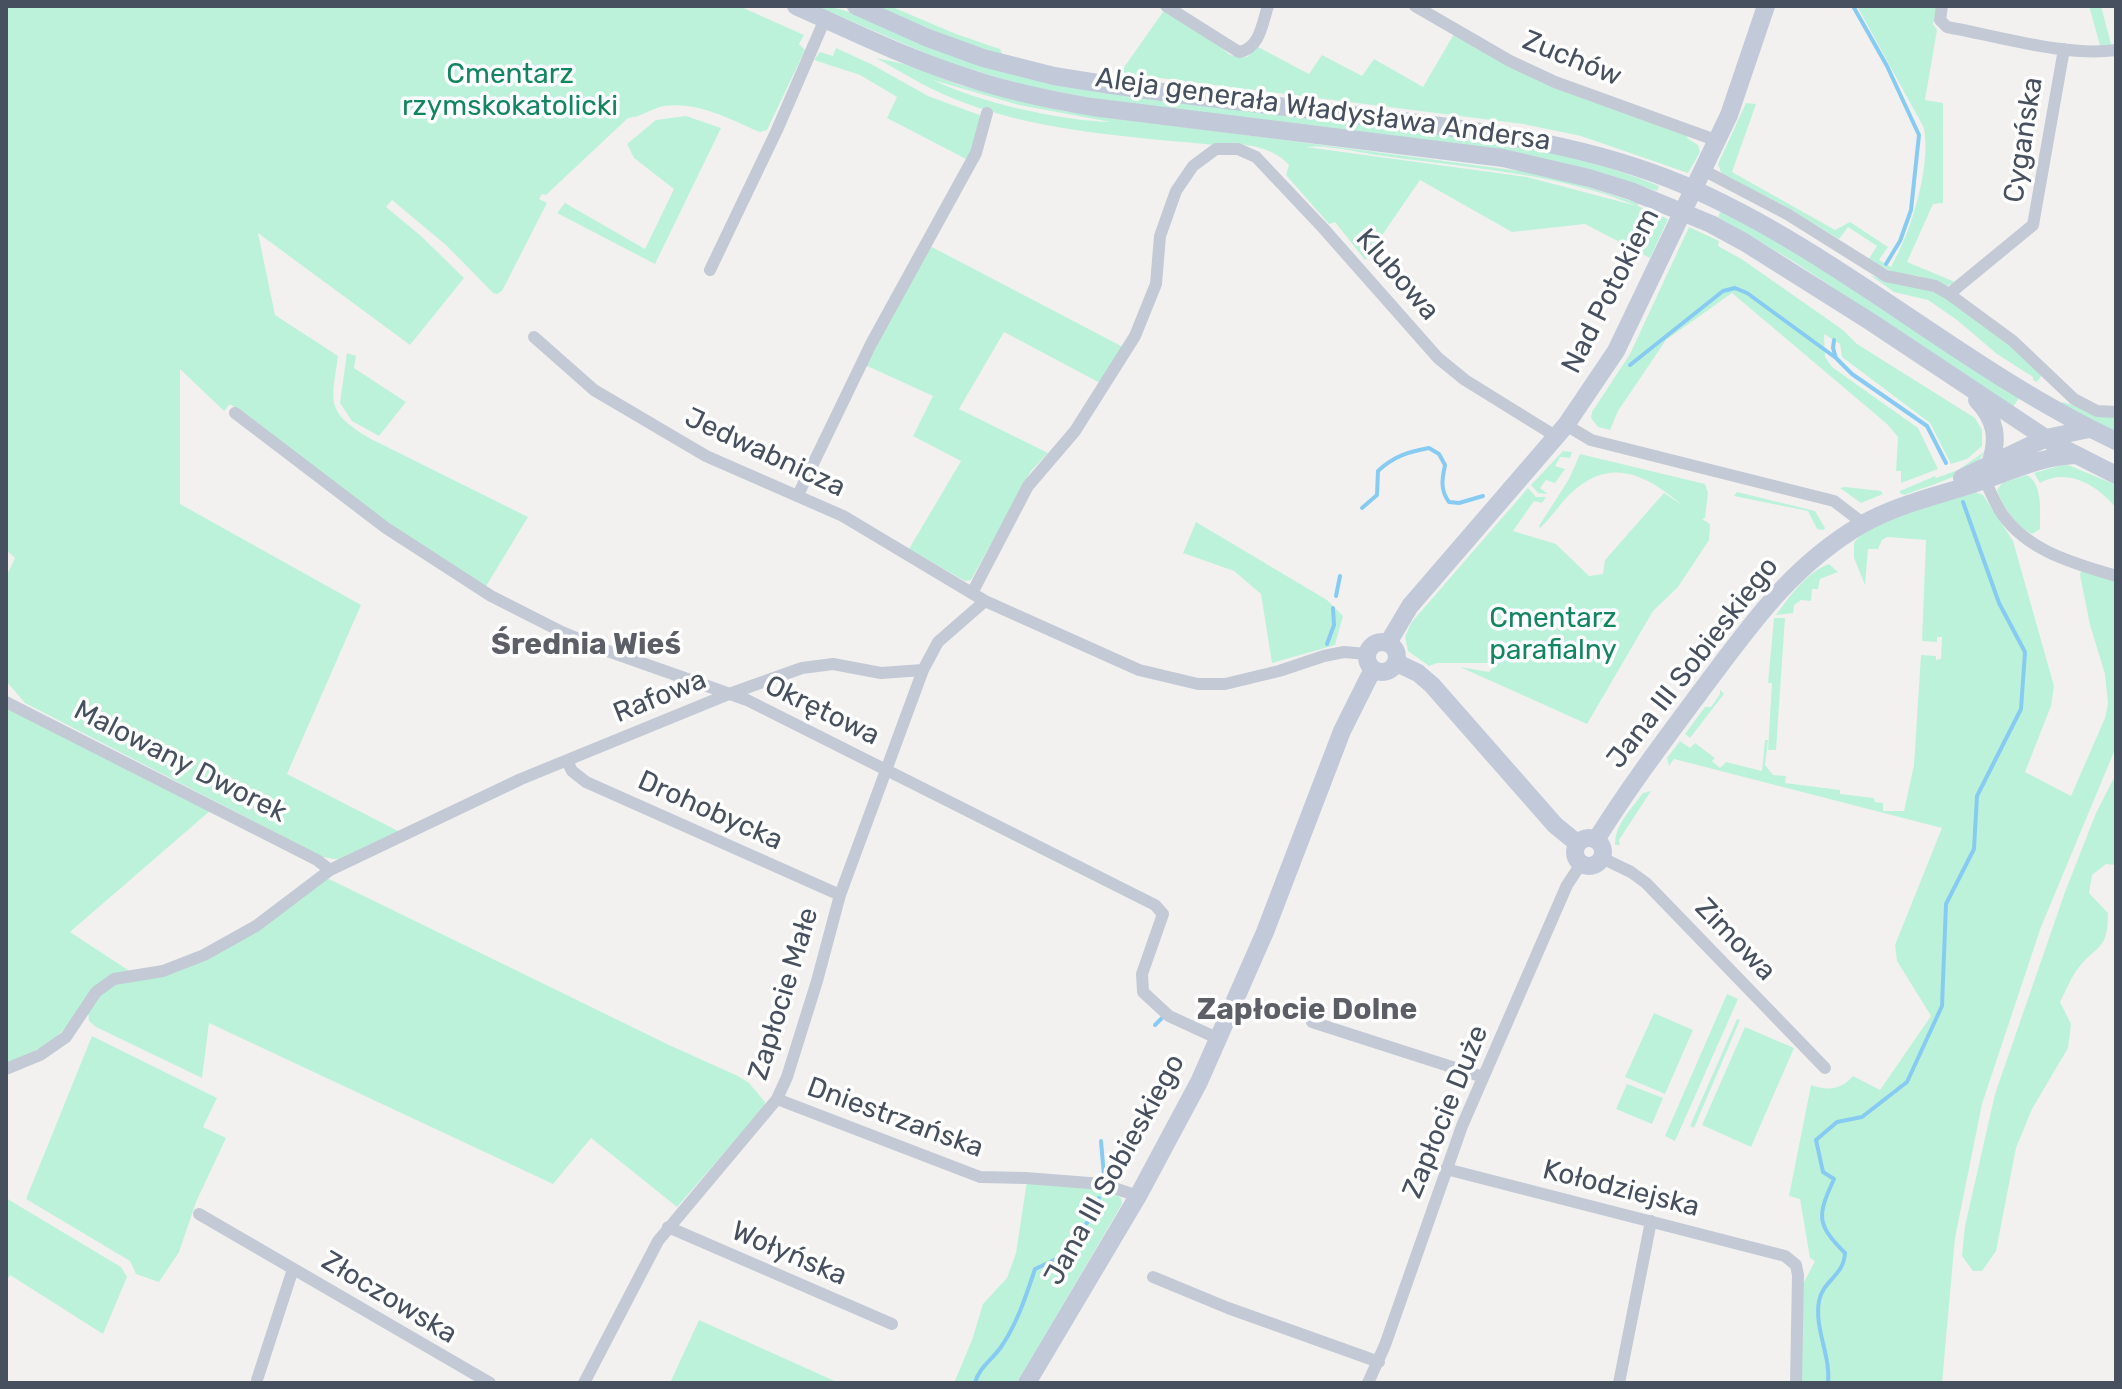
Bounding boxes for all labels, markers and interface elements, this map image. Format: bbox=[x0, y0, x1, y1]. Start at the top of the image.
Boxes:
street label: Zuchów bbox=[1518, 24, 1626, 94]
park label: Cmentarz rzymskokatolicki bbox=[402, 58, 618, 124]
street label: Aleja generała Władysława Andersa bbox=[1093, 61, 1553, 159]
street label: Cygańska bbox=[1998, 75, 2050, 205]
street label: Nad Potokiem bbox=[1555, 203, 1667, 379]
street label: Klubowa bbox=[1348, 222, 1446, 328]
street label: Jedwabnicza bbox=[679, 401, 851, 505]
street label: Jana III Sobieskiego bbox=[1600, 551, 1786, 775]
park label: Cmentarz parafialny bbox=[1489, 602, 1617, 668]
district label: Średnia Wieś bbox=[491, 627, 681, 663]
street label: Rafowa bbox=[609, 663, 711, 731]
street label: Okrętowa bbox=[759, 669, 885, 753]
street label: Malowany Dworek bbox=[68, 694, 292, 830]
street label: Drohobycka bbox=[632, 764, 788, 858]
street label: Zimowa bbox=[1688, 892, 1782, 988]
street label: Zapłocie Małe bbox=[742, 904, 826, 1084]
district label: Zapłocie Dolne bbox=[1197, 992, 1417, 1028]
street label: Zapłocie Duże bbox=[1396, 1021, 1496, 1203]
street label: Jana III Sobieskiego bbox=[1038, 1049, 1192, 1291]
street label: Dniestrzańska bbox=[802, 1071, 988, 1165]
street label: Kołodziejska bbox=[1539, 1153, 1703, 1225]
street label: Wołyńska bbox=[726, 1215, 852, 1293]
street label: Złoczowska bbox=[315, 1245, 463, 1351]

